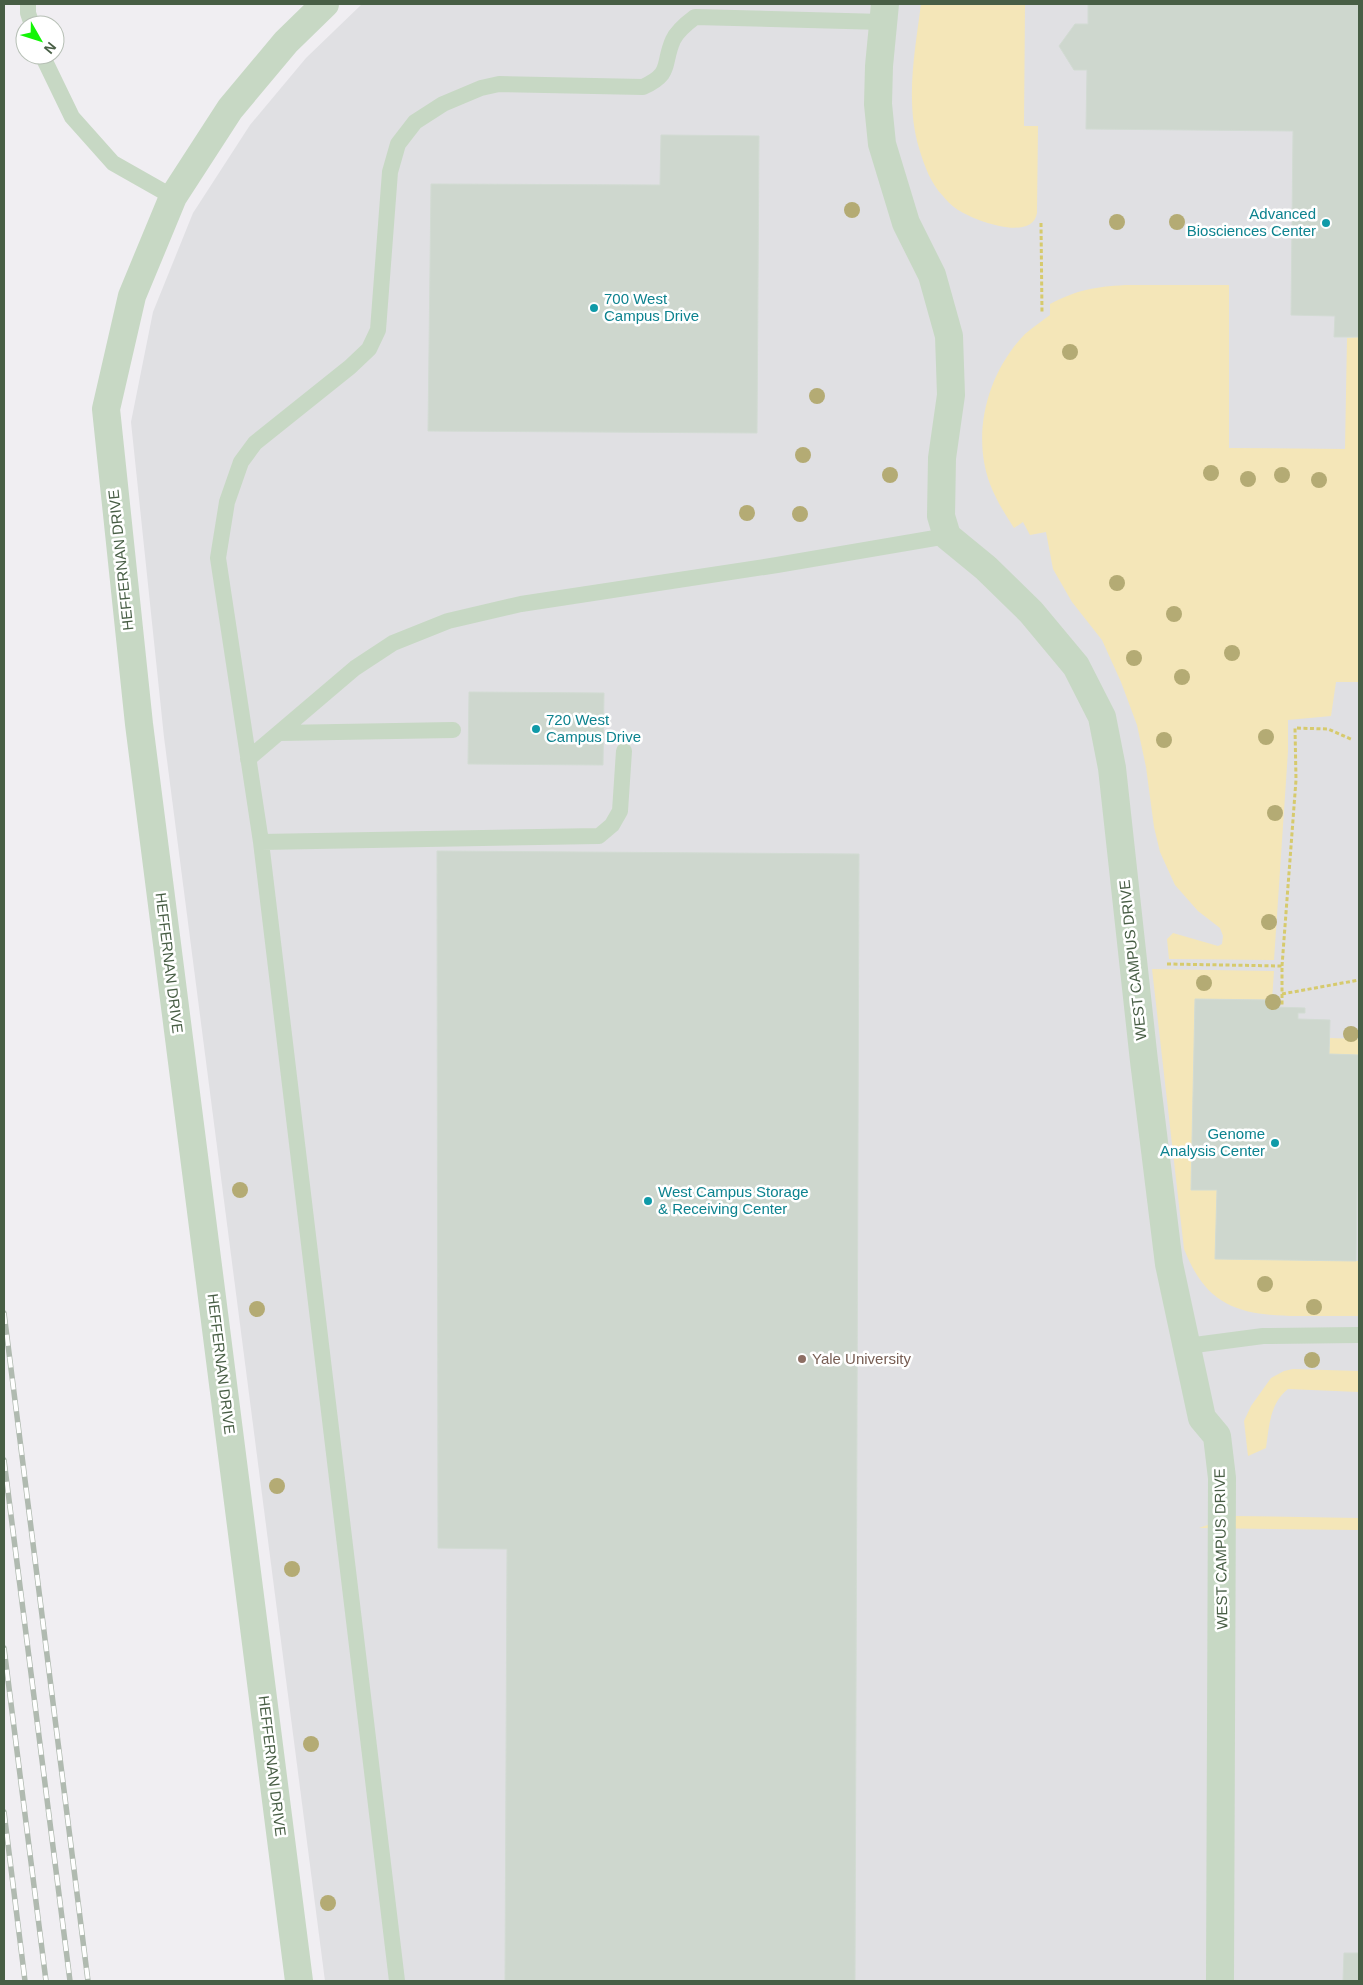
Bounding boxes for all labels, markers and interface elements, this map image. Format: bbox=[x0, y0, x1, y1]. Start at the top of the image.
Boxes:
north arrow bbox=[15, 15, 65, 65]
text: N bbox=[41, 39, 60, 57]
place label: Advanced Biosciences Center bbox=[1187, 205, 1316, 239]
marker: Advanced Biosciences Center bbox=[1320, 217, 1332, 229]
place label: 700 West Campus Drive bbox=[604, 290, 699, 324]
marker: 700 West Campus Drive bbox=[588, 302, 600, 314]
street label: HEFFERNAN DRIVE bbox=[105, 489, 136, 631]
place label: 720 West Campus Drive bbox=[546, 711, 641, 745]
marker: 720 West Campus Drive bbox=[530, 723, 542, 735]
street label: WEST CAMPUS DRIVE bbox=[1116, 879, 1149, 1041]
street label: HEFFERNAN DRIVE bbox=[152, 892, 187, 1034]
place label: Genome Analysis Center bbox=[1160, 1125, 1265, 1159]
marker: Genome Analysis Center bbox=[1269, 1137, 1281, 1149]
place label: West Campus Storage & Receiving Center bbox=[658, 1183, 809, 1217]
marker: West Campus Storage & Receiving Center bbox=[642, 1195, 654, 1207]
street label: HEFFERNAN DRIVE bbox=[204, 1293, 239, 1435]
place label: Yale University bbox=[812, 1350, 911, 1367]
marker: Yale University bbox=[796, 1353, 808, 1365]
street label: WEST CAMPUS DRIVE bbox=[1211, 1468, 1230, 1630]
street label: HEFFERNAN DRIVE bbox=[255, 1695, 290, 1837]

